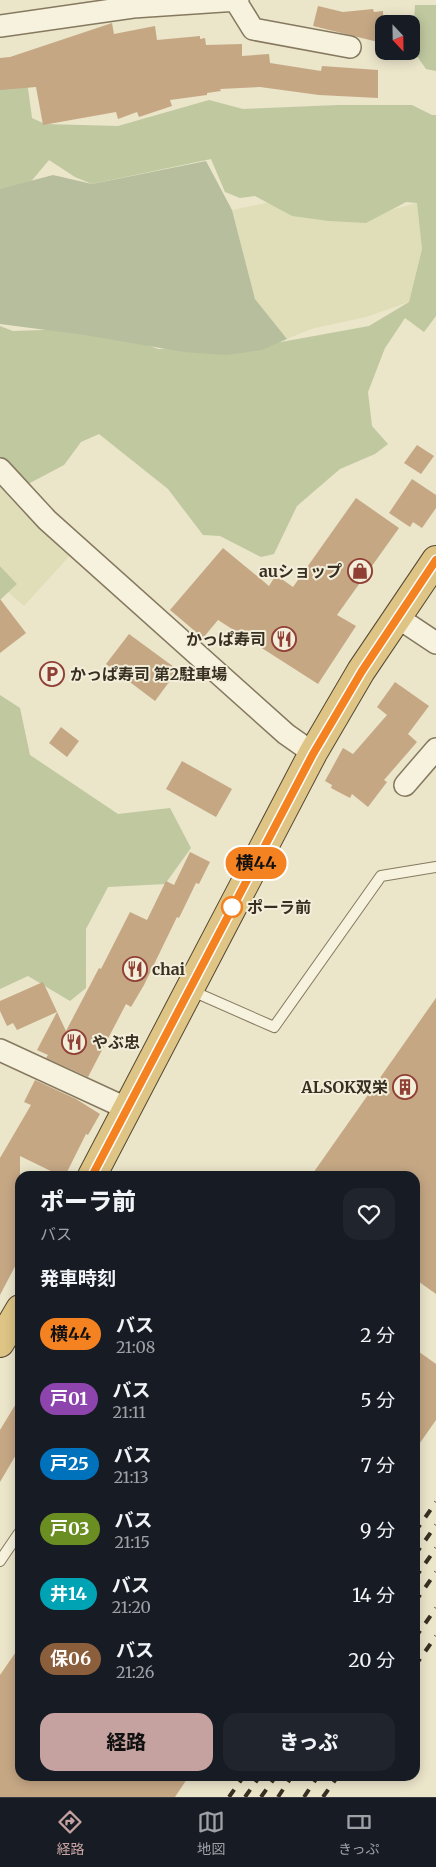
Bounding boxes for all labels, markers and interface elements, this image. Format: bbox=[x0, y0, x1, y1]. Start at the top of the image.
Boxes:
north arrow bbox=[375, 15, 420, 60]
map controls bbox=[375, 15, 420, 60]
shop icon: auショップ bbox=[347, 558, 373, 584]
place label: auショップ bbox=[259, 561, 342, 581]
restaurant icon: かっぱ寿司 bbox=[271, 626, 297, 652]
place label: かっぱ寿司 bbox=[186, 629, 266, 649]
parking icon: かっぱ寿司 第2駐車場 bbox=[39, 661, 65, 687]
place label: かっぱ寿司 第2駐車場 bbox=[70, 664, 227, 684]
line badge: 横44 bbox=[227, 847, 285, 879]
text: 横44 bbox=[236, 851, 276, 874]
marker: ポーラ前 bbox=[221, 896, 243, 918]
place label: ポーラ前 bbox=[247, 897, 311, 917]
restaurant icon: chai bbox=[122, 956, 148, 982]
place label: chai bbox=[152, 959, 186, 979]
restaurant icon: やぶ忠 bbox=[61, 1029, 87, 1055]
place label: やぶ忠 bbox=[92, 1032, 140, 1052]
building icon: ALSOK双栄 bbox=[392, 1074, 418, 1100]
place label: ALSOK双栄 bbox=[300, 1077, 388, 1097]
text: ポーラ前 bbox=[40, 1186, 136, 1217]
button: heart bbox=[343, 1188, 395, 1240]
text: バス bbox=[40, 1224, 72, 1244]
text: 発車時刻 bbox=[40, 1266, 116, 1290]
text: バス bbox=[116, 1313, 154, 1337]
text: 横44 bbox=[50, 1322, 91, 1345]
text: 2 分 bbox=[360, 1323, 395, 1347]
text: 21:08 bbox=[116, 1337, 155, 1357]
text: バス bbox=[113, 1378, 151, 1402]
text: 戸01 bbox=[50, 1387, 88, 1410]
text: 5 分 bbox=[360, 1388, 395, 1412]
text: 21:11 bbox=[113, 1402, 146, 1422]
text: バス bbox=[114, 1443, 152, 1467]
text: 戸25 bbox=[50, 1452, 89, 1475]
text: 7 分 bbox=[361, 1453, 395, 1477]
text: 21:13 bbox=[114, 1467, 149, 1487]
text: バス bbox=[115, 1508, 153, 1532]
text: 戸03 bbox=[50, 1517, 90, 1540]
text: 9 分 bbox=[360, 1518, 395, 1542]
text: 21:15 bbox=[115, 1532, 150, 1552]
text: バス bbox=[112, 1573, 150, 1597]
text: 井14 bbox=[50, 1582, 87, 1605]
text: 14 分 bbox=[352, 1583, 395, 1607]
text: 21:20 bbox=[112, 1597, 151, 1617]
text: バス bbox=[116, 1638, 154, 1662]
text: 保06 bbox=[50, 1647, 91, 1670]
text: 20 分 bbox=[348, 1648, 395, 1672]
text: 21:26 bbox=[116, 1662, 154, 1682]
button: 経路 bbox=[40, 1713, 213, 1771]
button: きっぷ bbox=[223, 1713, 395, 1771]
tab: 経路 bbox=[56, 1808, 84, 1858]
tab: 地図 bbox=[197, 1808, 225, 1858]
tab: きっぷ bbox=[338, 1808, 380, 1858]

